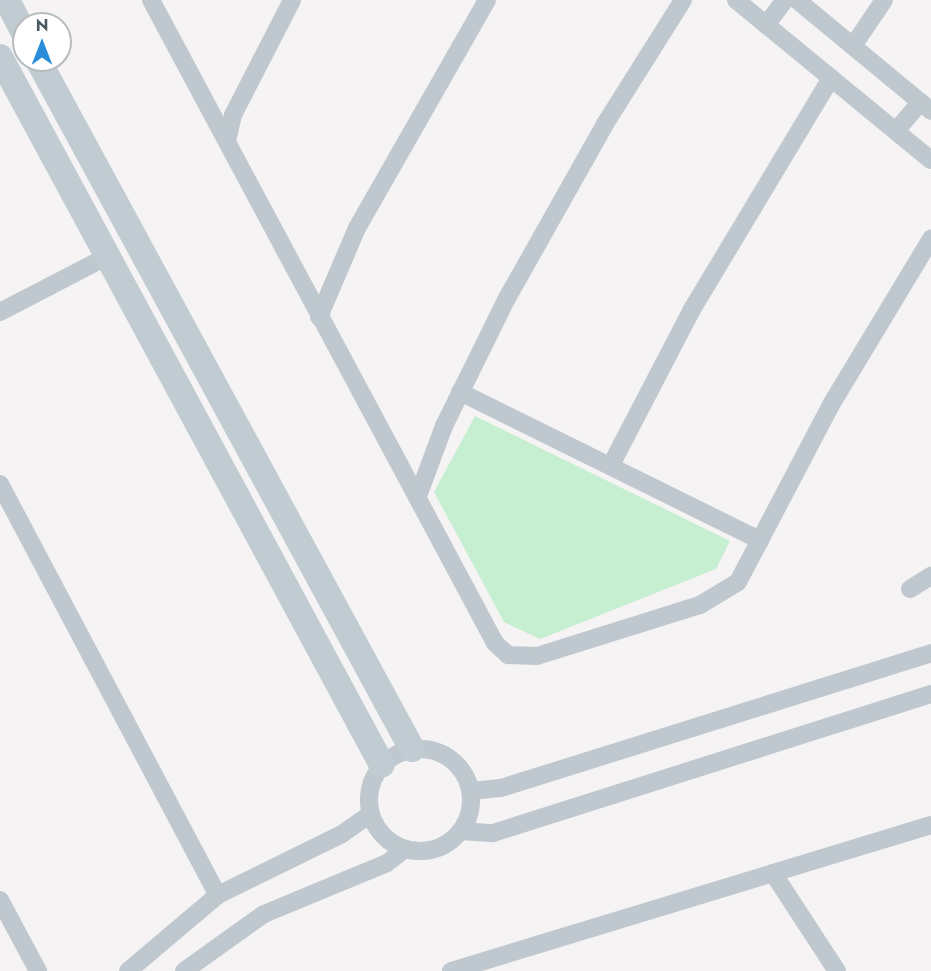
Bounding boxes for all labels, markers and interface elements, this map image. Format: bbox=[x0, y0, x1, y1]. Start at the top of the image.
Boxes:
north arrow bbox=[12, 12, 72, 72]
text: N bbox=[36, 14, 48, 37]

